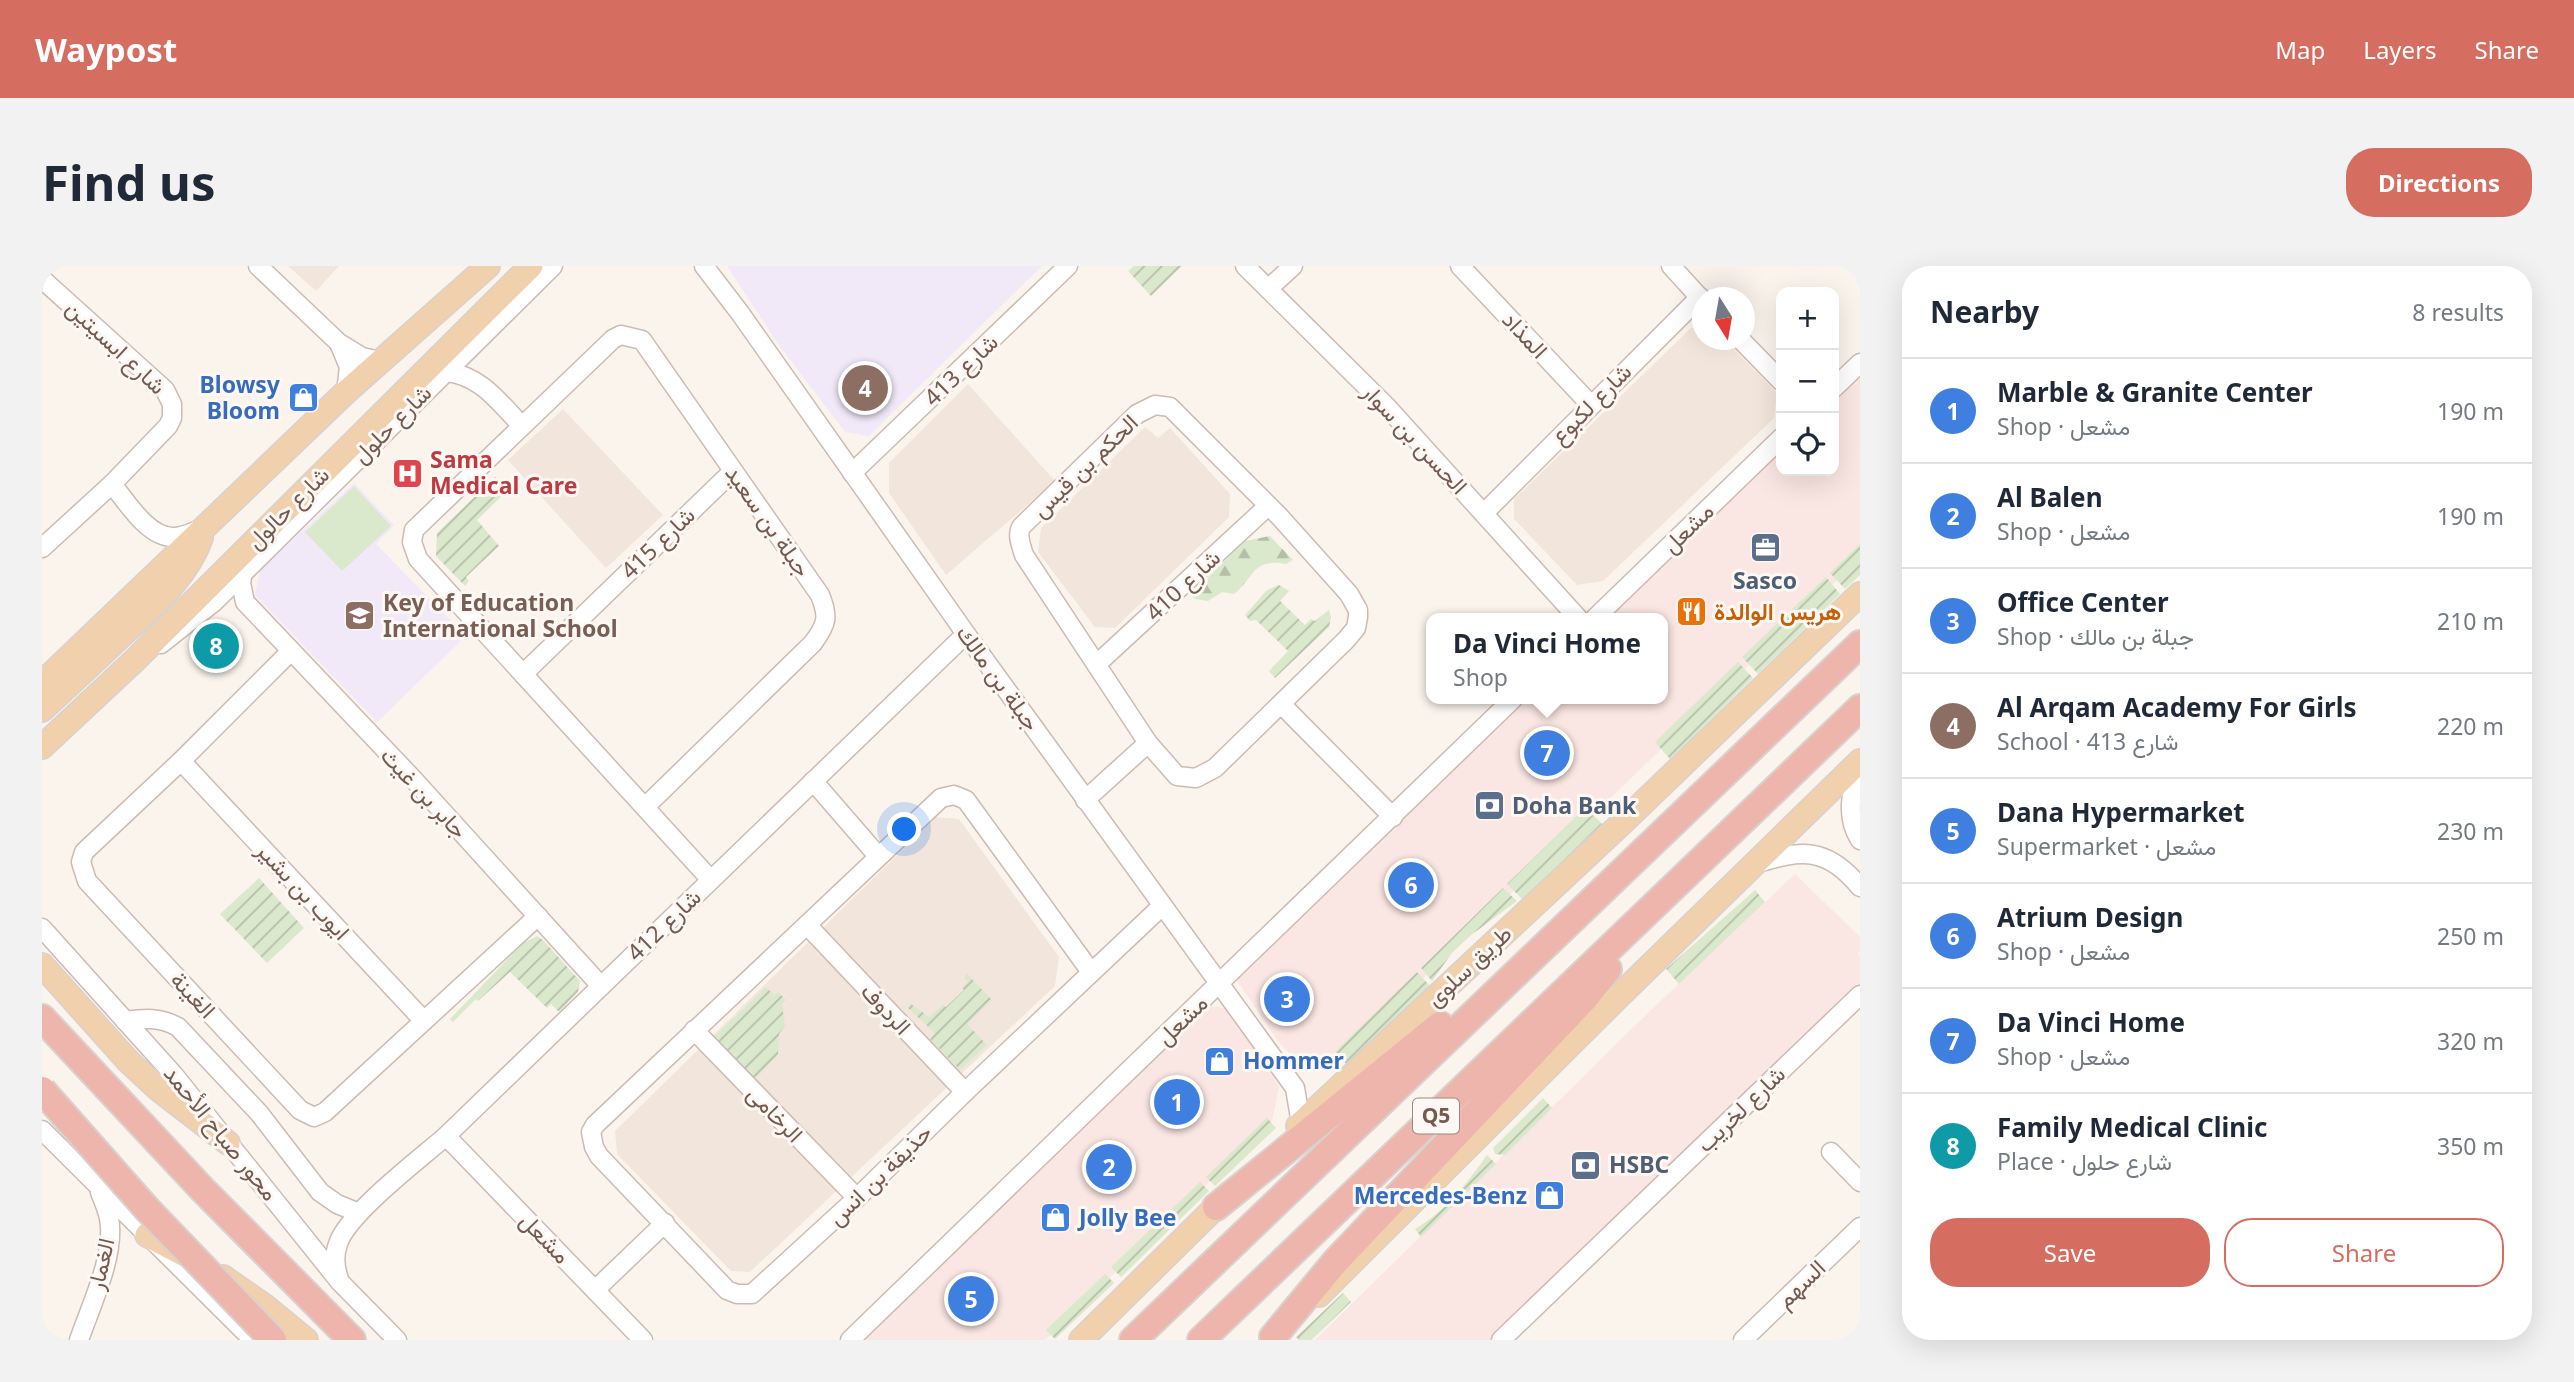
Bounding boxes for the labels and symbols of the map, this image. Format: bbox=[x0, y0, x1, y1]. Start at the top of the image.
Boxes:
north arrow bbox=[1692, 287, 1755, 350]
street label: شارع ابسيتين bbox=[59, 292, 174, 402]
street label: المذاد bbox=[1496, 304, 1556, 365]
street label: شارع 413 bbox=[916, 326, 1005, 413]
street label: شارع لكبوع bbox=[1543, 356, 1639, 452]
pin: 4 bbox=[842, 362, 888, 414]
place label: Blowsy Bloom bbox=[200, 368, 281, 426]
street label: الحسن بن سوار bbox=[1355, 375, 1475, 501]
street label: شارع حلول bbox=[345, 377, 439, 471]
shop icon: Blowsy Bloom bbox=[286, 381, 320, 415]
street label: الحكم بن قيس bbox=[1024, 406, 1145, 524]
place label: Sama Medical Care bbox=[430, 443, 577, 501]
hospital icon: Sama Medical Care bbox=[390, 456, 424, 490]
street label: جبلة بن سعيد bbox=[718, 458, 819, 583]
street label: شارع حالول bbox=[239, 459, 337, 557]
street label: مشعل bbox=[1655, 495, 1720, 560]
street label: شارع 415 bbox=[613, 499, 702, 586]
office icon: Sasco bbox=[1748, 530, 1782, 564]
street label: شارع 410 bbox=[1138, 541, 1227, 628]
place label: Sasco bbox=[1733, 564, 1797, 596]
place label: Key of Education International School bbox=[383, 586, 618, 644]
restaurant icon: هريس الوالدة bbox=[1674, 595, 1708, 629]
place label: هريس الوالدة bbox=[1714, 595, 1841, 627]
school or university icon: Key of Education International School bbox=[343, 599, 377, 633]
street label: جبلة بن مالك bbox=[949, 618, 1048, 737]
pin: 8 bbox=[193, 620, 239, 672]
pin: 7 bbox=[1524, 727, 1570, 779]
street label: جابر بن غيث bbox=[374, 740, 475, 845]
bank icon: Doha Bank bbox=[1472, 789, 1506, 823]
place label: Doha Bank bbox=[1512, 789, 1637, 821]
your location bbox=[887, 812, 921, 846]
street label: ايوب بن بشير bbox=[249, 833, 358, 946]
pin: 6 bbox=[1388, 859, 1434, 911]
street label: شارع 412 bbox=[619, 881, 708, 968]
street label: طريق سلوى bbox=[1418, 917, 1518, 1013]
street label: الغينة bbox=[164, 964, 224, 1025]
pin: 3 bbox=[1264, 973, 1310, 1025]
street label: الردوف bbox=[854, 975, 919, 1041]
street label: مشعل bbox=[1149, 987, 1214, 1052]
shop icon: Hommer bbox=[1203, 1044, 1237, 1078]
place label: Hommer bbox=[1243, 1044, 1344, 1076]
street label: محور صباح الأحمد bbox=[156, 1058, 286, 1208]
street label: شارع لخريب bbox=[1689, 1058, 1792, 1159]
pin: 1 bbox=[1154, 1076, 1200, 1128]
street label: الرخامى bbox=[741, 1078, 811, 1149]
road number: Q5 bbox=[1413, 1098, 1459, 1134]
street label: حذيفة بن انس bbox=[820, 1116, 939, 1232]
pin: 2 bbox=[1086, 1141, 1132, 1193]
bank icon: HSBC bbox=[1569, 1148, 1603, 1182]
place label: HSBC bbox=[1609, 1148, 1670, 1180]
place label: Mercedes-Benz bbox=[1354, 1179, 1527, 1211]
shop icon: Mercedes-Benz bbox=[1533, 1179, 1567, 1213]
shop icon: Jolly Bee bbox=[1039, 1201, 1073, 1235]
place label: Jolly Bee bbox=[1077, 1201, 1177, 1233]
street label: مشعل bbox=[513, 1205, 578, 1270]
street label: الغمار bbox=[78, 1235, 121, 1294]
street label: السهم bbox=[1769, 1252, 1832, 1315]
pin: 5 bbox=[948, 1273, 994, 1325]

